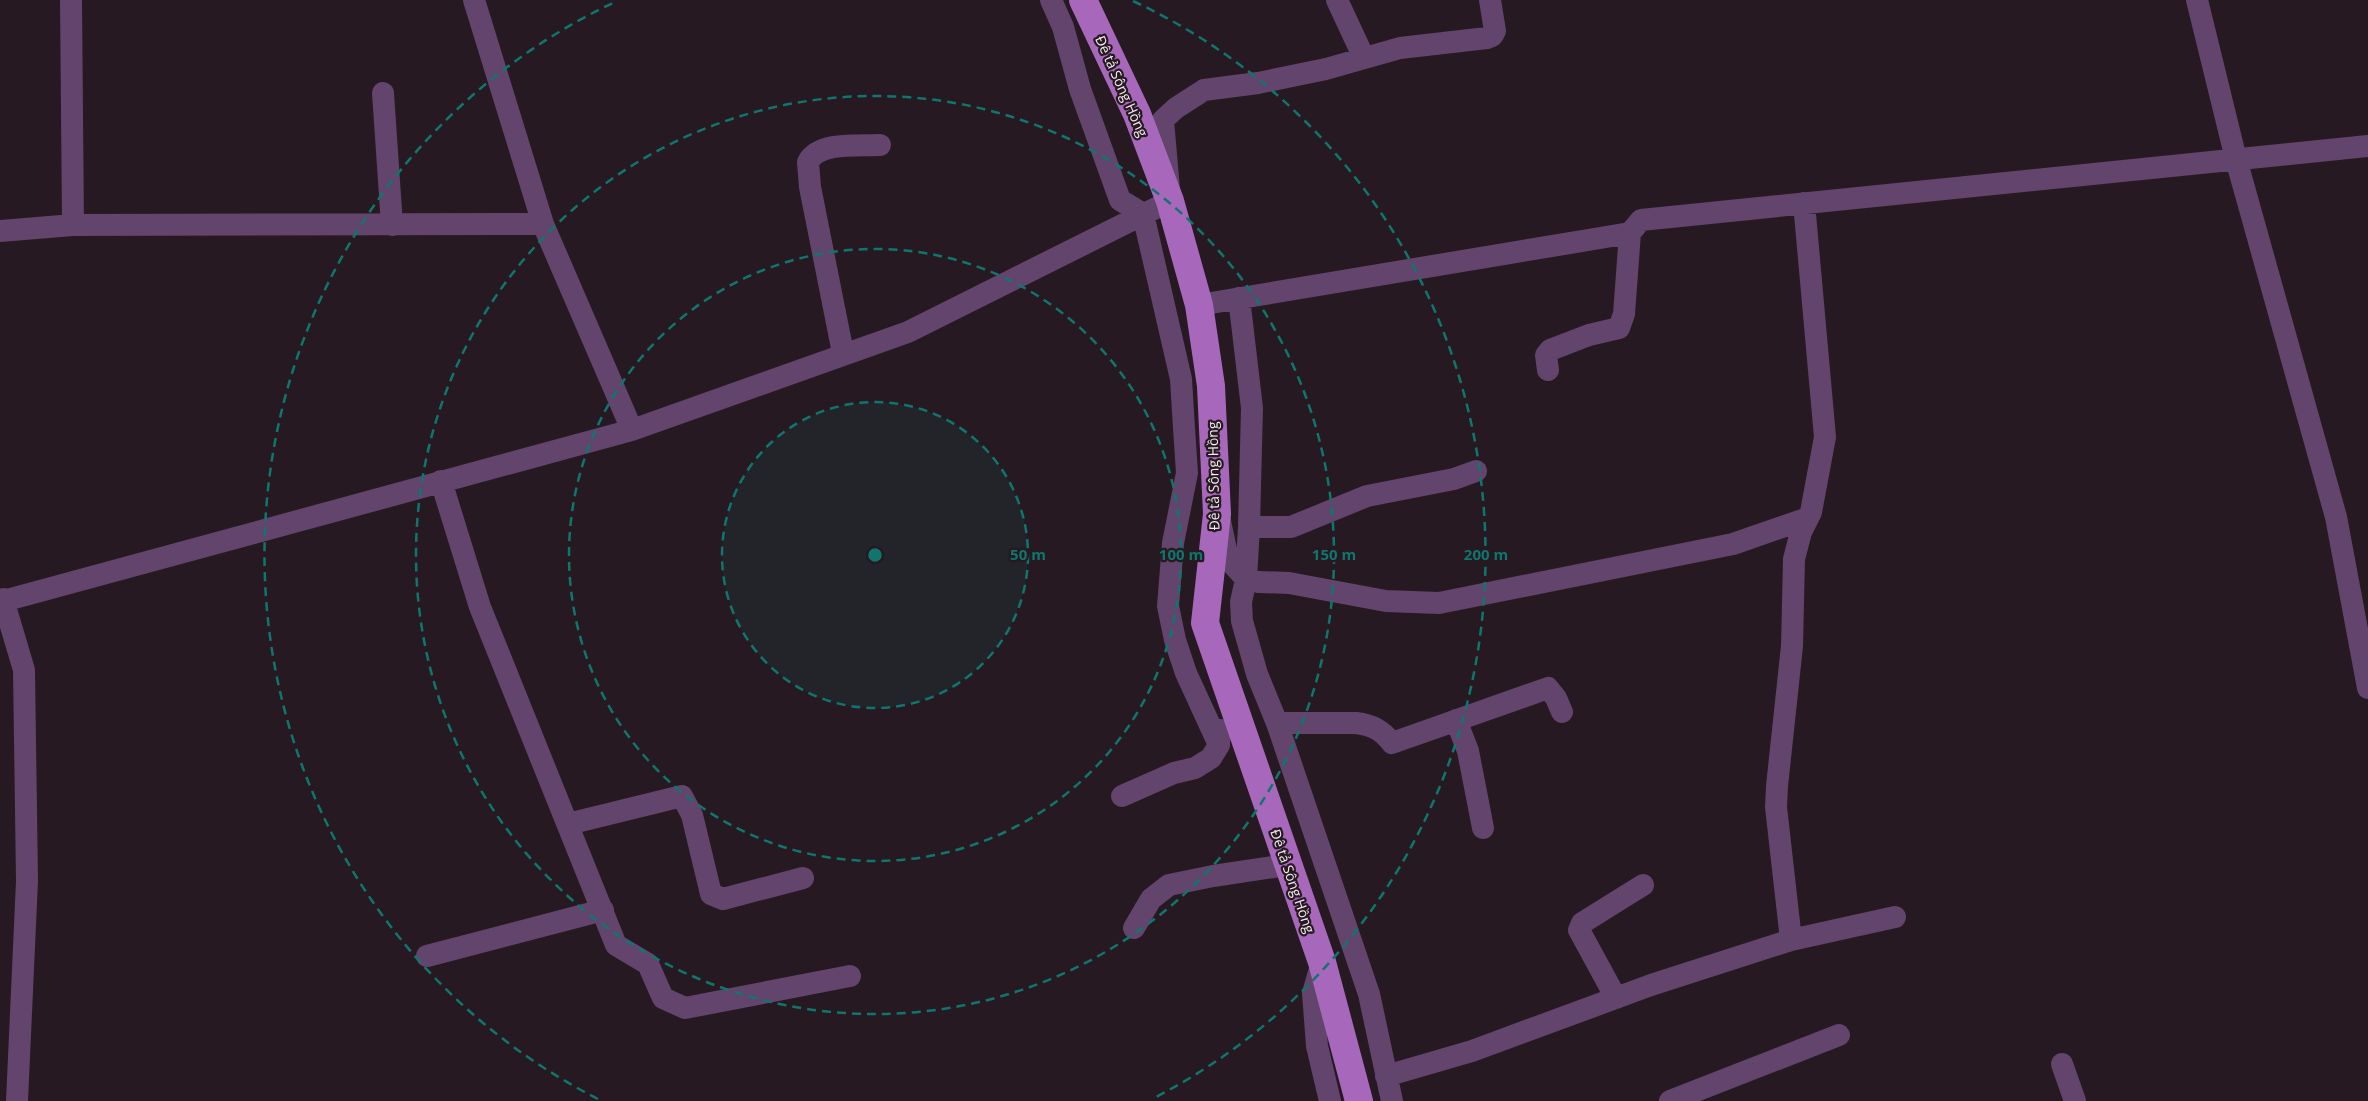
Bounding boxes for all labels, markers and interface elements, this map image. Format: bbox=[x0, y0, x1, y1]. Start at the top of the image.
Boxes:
street label: Đê tả Sông Hồng bbox=[1091, 32, 1153, 140]
street label: Đê tả Sông Hồng bbox=[1203, 421, 1223, 531]
text: 50 m bbox=[1010, 544, 1046, 564]
text: 100 m bbox=[1159, 544, 1203, 564]
text: 150 m bbox=[1312, 544, 1356, 564]
text: 200 m bbox=[1464, 544, 1508, 564]
centre of rings bbox=[866, 546, 884, 564]
street label: Đê tả Sông Hồng bbox=[1266, 826, 1320, 936]

